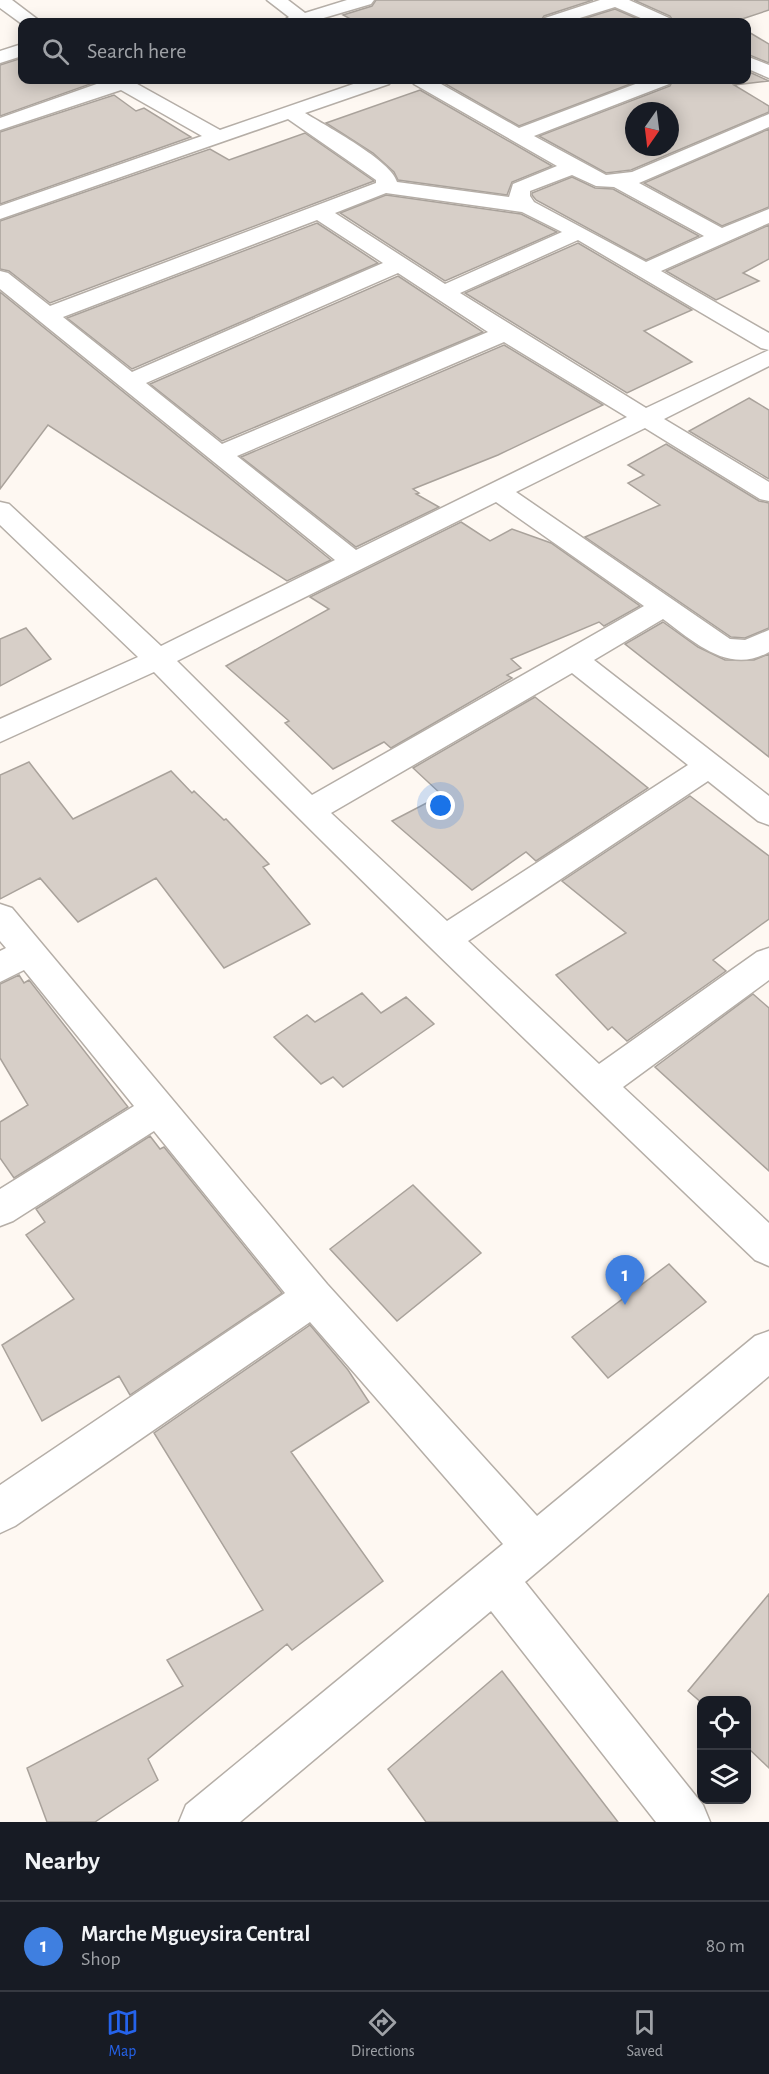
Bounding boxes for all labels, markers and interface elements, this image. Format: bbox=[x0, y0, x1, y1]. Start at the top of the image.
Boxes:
search box bbox=[18, 18, 751, 84]
icon: search bbox=[39, 35, 72, 68]
text: Search here bbox=[87, 40, 186, 62]
north arrow bbox=[625, 102, 679, 156]
your location bbox=[426, 791, 455, 820]
pin: 1 bbox=[606, 1256, 644, 1305]
map controls bbox=[697, 1696, 751, 1804]
button: locate bbox=[697, 1696, 751, 1750]
button: layers bbox=[697, 1750, 751, 1804]
text: Nearby bbox=[24, 1848, 100, 1874]
text: Marche Mgueysira Central bbox=[81, 1923, 310, 1945]
text: 1 bbox=[40, 1936, 47, 1956]
text: 80 m bbox=[706, 1936, 745, 1956]
text: Shop bbox=[81, 1949, 121, 1969]
tab: Map bbox=[106, 2006, 139, 2061]
tab: Directions bbox=[351, 2006, 415, 2061]
tab: Saved bbox=[626, 2006, 663, 2061]

